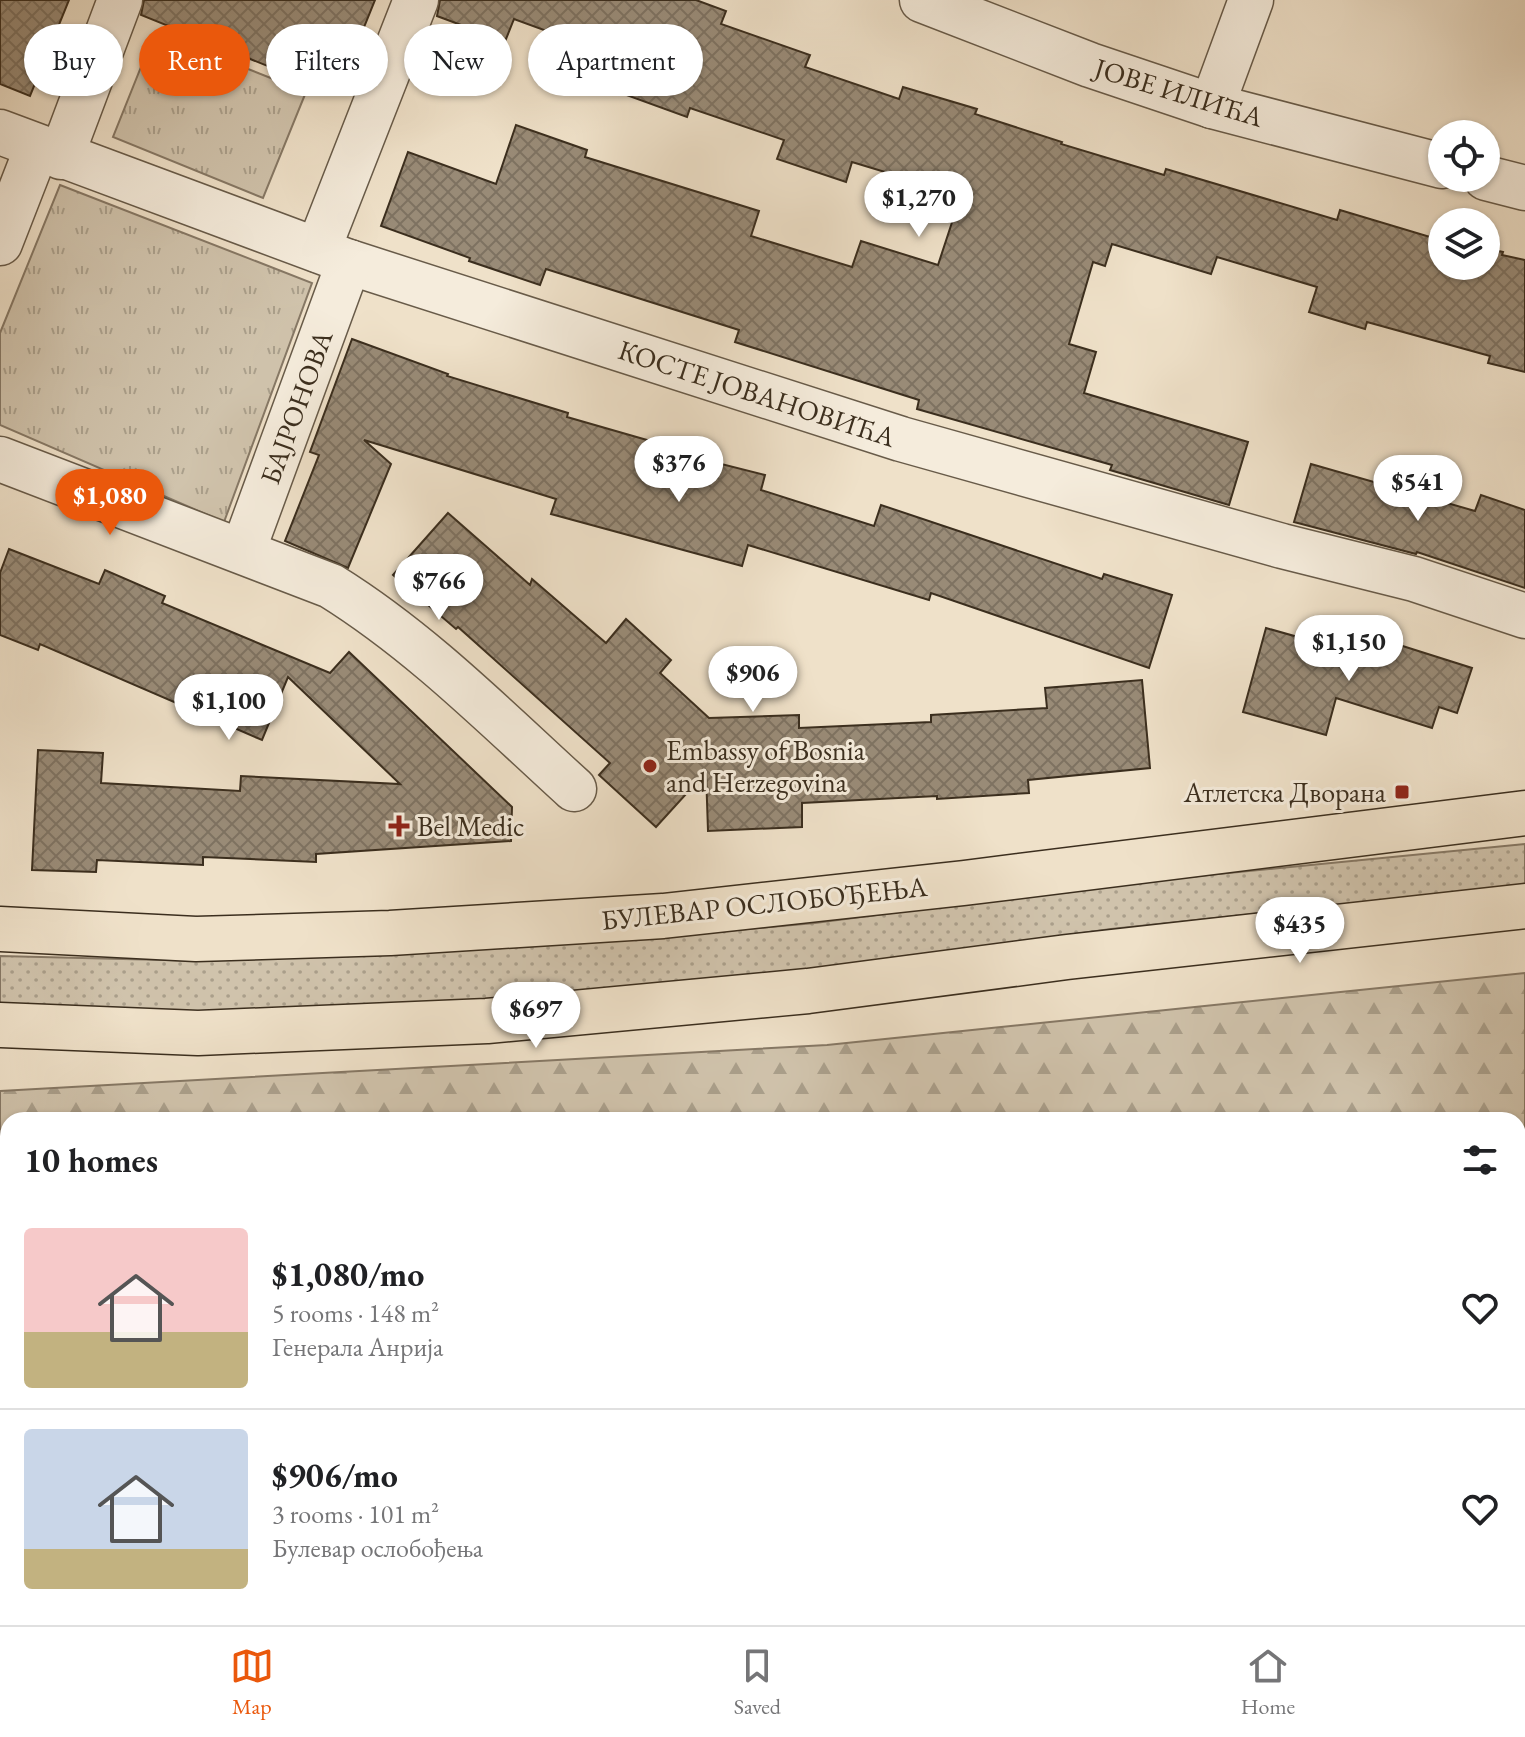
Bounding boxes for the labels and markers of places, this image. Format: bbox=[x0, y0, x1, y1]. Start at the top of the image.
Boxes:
pin: $1,270 bbox=[854, 171, 984, 239]
pin: $376 bbox=[632, 436, 726, 504]
pin: $541 bbox=[1371, 455, 1465, 523]
pin: $1,080 bbox=[45, 469, 175, 537]
pin: $766 bbox=[392, 554, 486, 622]
pin: $1,150 bbox=[1284, 615, 1414, 683]
pin: $906 bbox=[706, 646, 800, 714]
pin: $1,100 bbox=[164, 674, 294, 742]
place label: Embassy of Bosnia and Herzegovina bbox=[666, 732, 866, 800]
marker: Embassy of Bosnia and Herzegovina bbox=[641, 757, 659, 775]
place label: Атлетска Дворана bbox=[1183, 774, 1387, 810]
marker: Атлетска Дворана bbox=[1393, 783, 1411, 801]
place label: Bel Medic bbox=[417, 808, 524, 844]
marker: Bel Medic bbox=[388, 815, 410, 837]
pin: $435 bbox=[1253, 897, 1347, 965]
pin: $697 bbox=[489, 982, 583, 1050]

